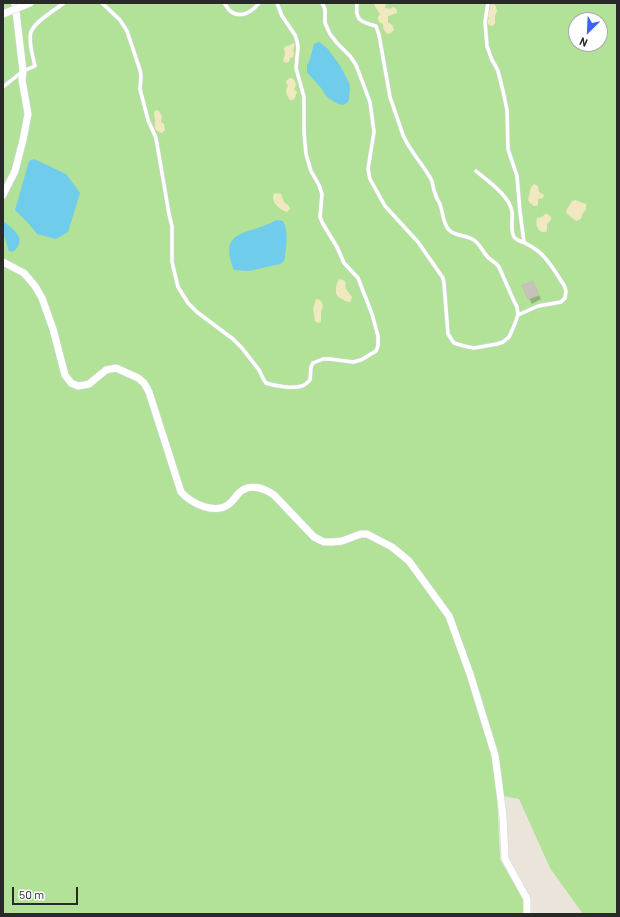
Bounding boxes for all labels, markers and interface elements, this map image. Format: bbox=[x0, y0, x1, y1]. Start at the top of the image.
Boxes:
north arrow bbox=[568, 12, 608, 52]
text: N bbox=[577, 35, 589, 50]
scale bar bbox=[14, 879, 80, 905]
text: 50 m bbox=[19, 887, 44, 901]

